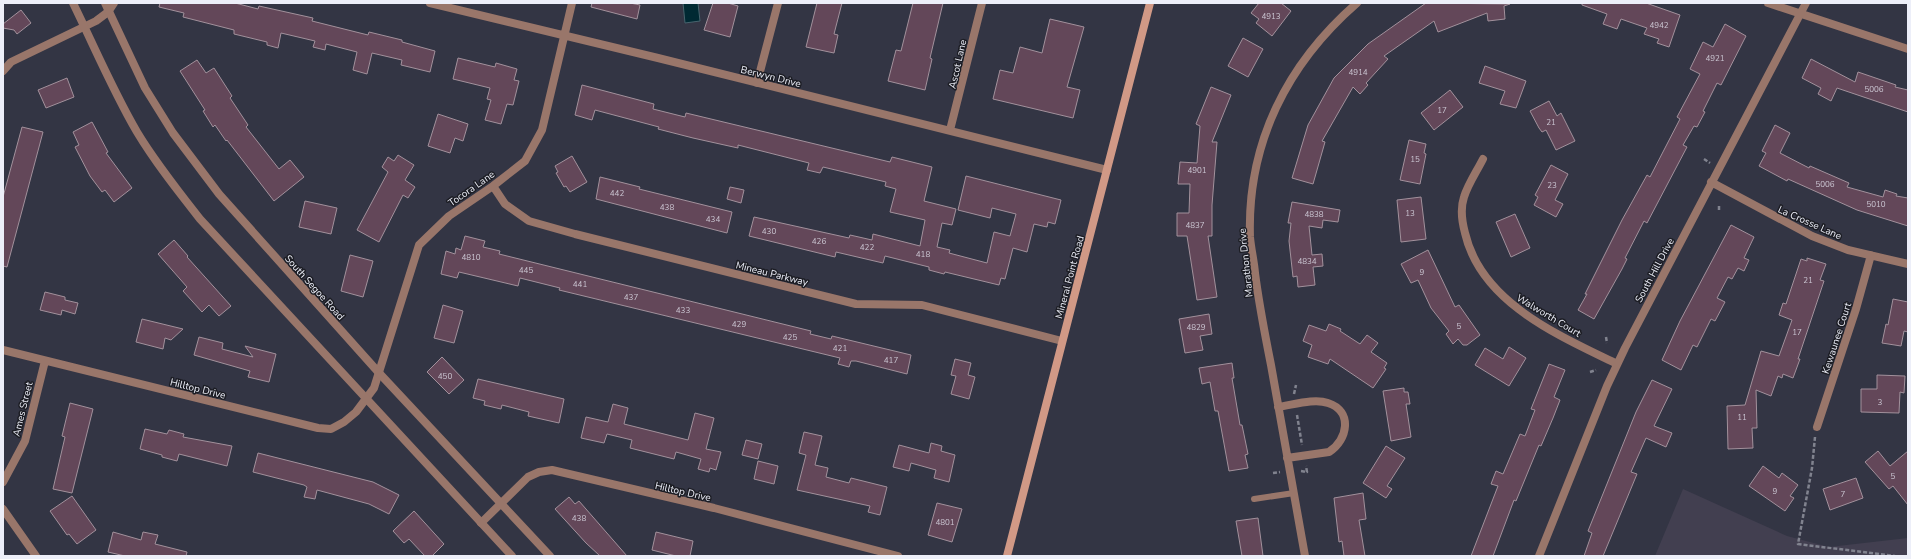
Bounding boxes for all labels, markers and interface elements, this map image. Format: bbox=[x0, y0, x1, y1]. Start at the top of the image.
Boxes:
house number: 4913 bbox=[1261, 11, 1281, 22]
house number: 4942 bbox=[1649, 20, 1669, 31]
street label: Ascot Lane bbox=[946, 38, 970, 90]
house number: 4921 bbox=[1705, 53, 1725, 64]
street label: Berwyn Drive bbox=[739, 63, 802, 91]
house number: 4914 bbox=[1348, 67, 1368, 78]
house number: 5006 bbox=[1864, 84, 1884, 95]
house number: 17 bbox=[1437, 105, 1447, 116]
house number: 21 bbox=[1546, 117, 1556, 128]
house number: 15 bbox=[1410, 154, 1420, 165]
house number: 4901 bbox=[1187, 165, 1207, 176]
street label: Tocora Lane bbox=[445, 168, 498, 210]
house number: 5006 bbox=[1815, 179, 1835, 190]
house number: 23 bbox=[1547, 180, 1557, 191]
house number: 442 bbox=[610, 188, 624, 199]
house number: 5010 bbox=[1866, 199, 1886, 210]
house number: 438 bbox=[660, 202, 674, 213]
street label: La Crosse Lane bbox=[1776, 203, 1844, 243]
house number: 13 bbox=[1405, 208, 1415, 219]
house number: 4838 bbox=[1304, 209, 1324, 220]
house number: 434 bbox=[706, 214, 720, 225]
house number: 4837 bbox=[1185, 220, 1205, 231]
house number: 430 bbox=[762, 226, 776, 237]
street label: Marathon Drive bbox=[1235, 228, 1257, 298]
street label: Mineral Point Road bbox=[1052, 234, 1088, 320]
house number: 426 bbox=[812, 236, 826, 247]
street label: South Hill Drive bbox=[1632, 236, 1678, 305]
house number: 422 bbox=[860, 242, 874, 253]
house number: 418 bbox=[916, 249, 930, 260]
street label: South Segoe Road bbox=[281, 252, 347, 323]
house number: 4810 bbox=[461, 252, 481, 263]
house number: 4834 bbox=[1297, 256, 1317, 267]
street label: Mineau Parkway bbox=[734, 258, 810, 290]
house number: 445 bbox=[519, 265, 533, 276]
house number: 9 bbox=[1420, 267, 1425, 278]
house number: 21 bbox=[1803, 275, 1813, 286]
house number: 441 bbox=[573, 279, 587, 290]
street label: Walworth Court bbox=[1514, 291, 1584, 341]
house number: 437 bbox=[624, 292, 638, 303]
street label: Kewaunee Court bbox=[1819, 300, 1855, 376]
house number: 433 bbox=[676, 305, 690, 316]
house number: 429 bbox=[732, 319, 746, 330]
house number: 5 bbox=[1457, 321, 1462, 332]
house number: 4829 bbox=[1186, 322, 1206, 333]
house number: 17 bbox=[1792, 327, 1802, 338]
house number: 425 bbox=[783, 332, 797, 343]
house number: 421 bbox=[833, 343, 847, 354]
house number: 417 bbox=[884, 355, 898, 366]
house number: 450 bbox=[438, 371, 452, 382]
street label: Hilltop Drive bbox=[168, 375, 227, 403]
street label: Ames Street bbox=[9, 380, 37, 438]
house number: 3 bbox=[1878, 397, 1883, 408]
house number: 11 bbox=[1737, 412, 1747, 423]
house number: 5 bbox=[1891, 471, 1896, 482]
street label: Hilltop Drive bbox=[653, 479, 712, 505]
house number: 9 bbox=[1773, 486, 1778, 497]
house number: 7 bbox=[1841, 489, 1846, 500]
house number: 438 bbox=[572, 513, 586, 524]
house number: 4801 bbox=[935, 517, 955, 528]

